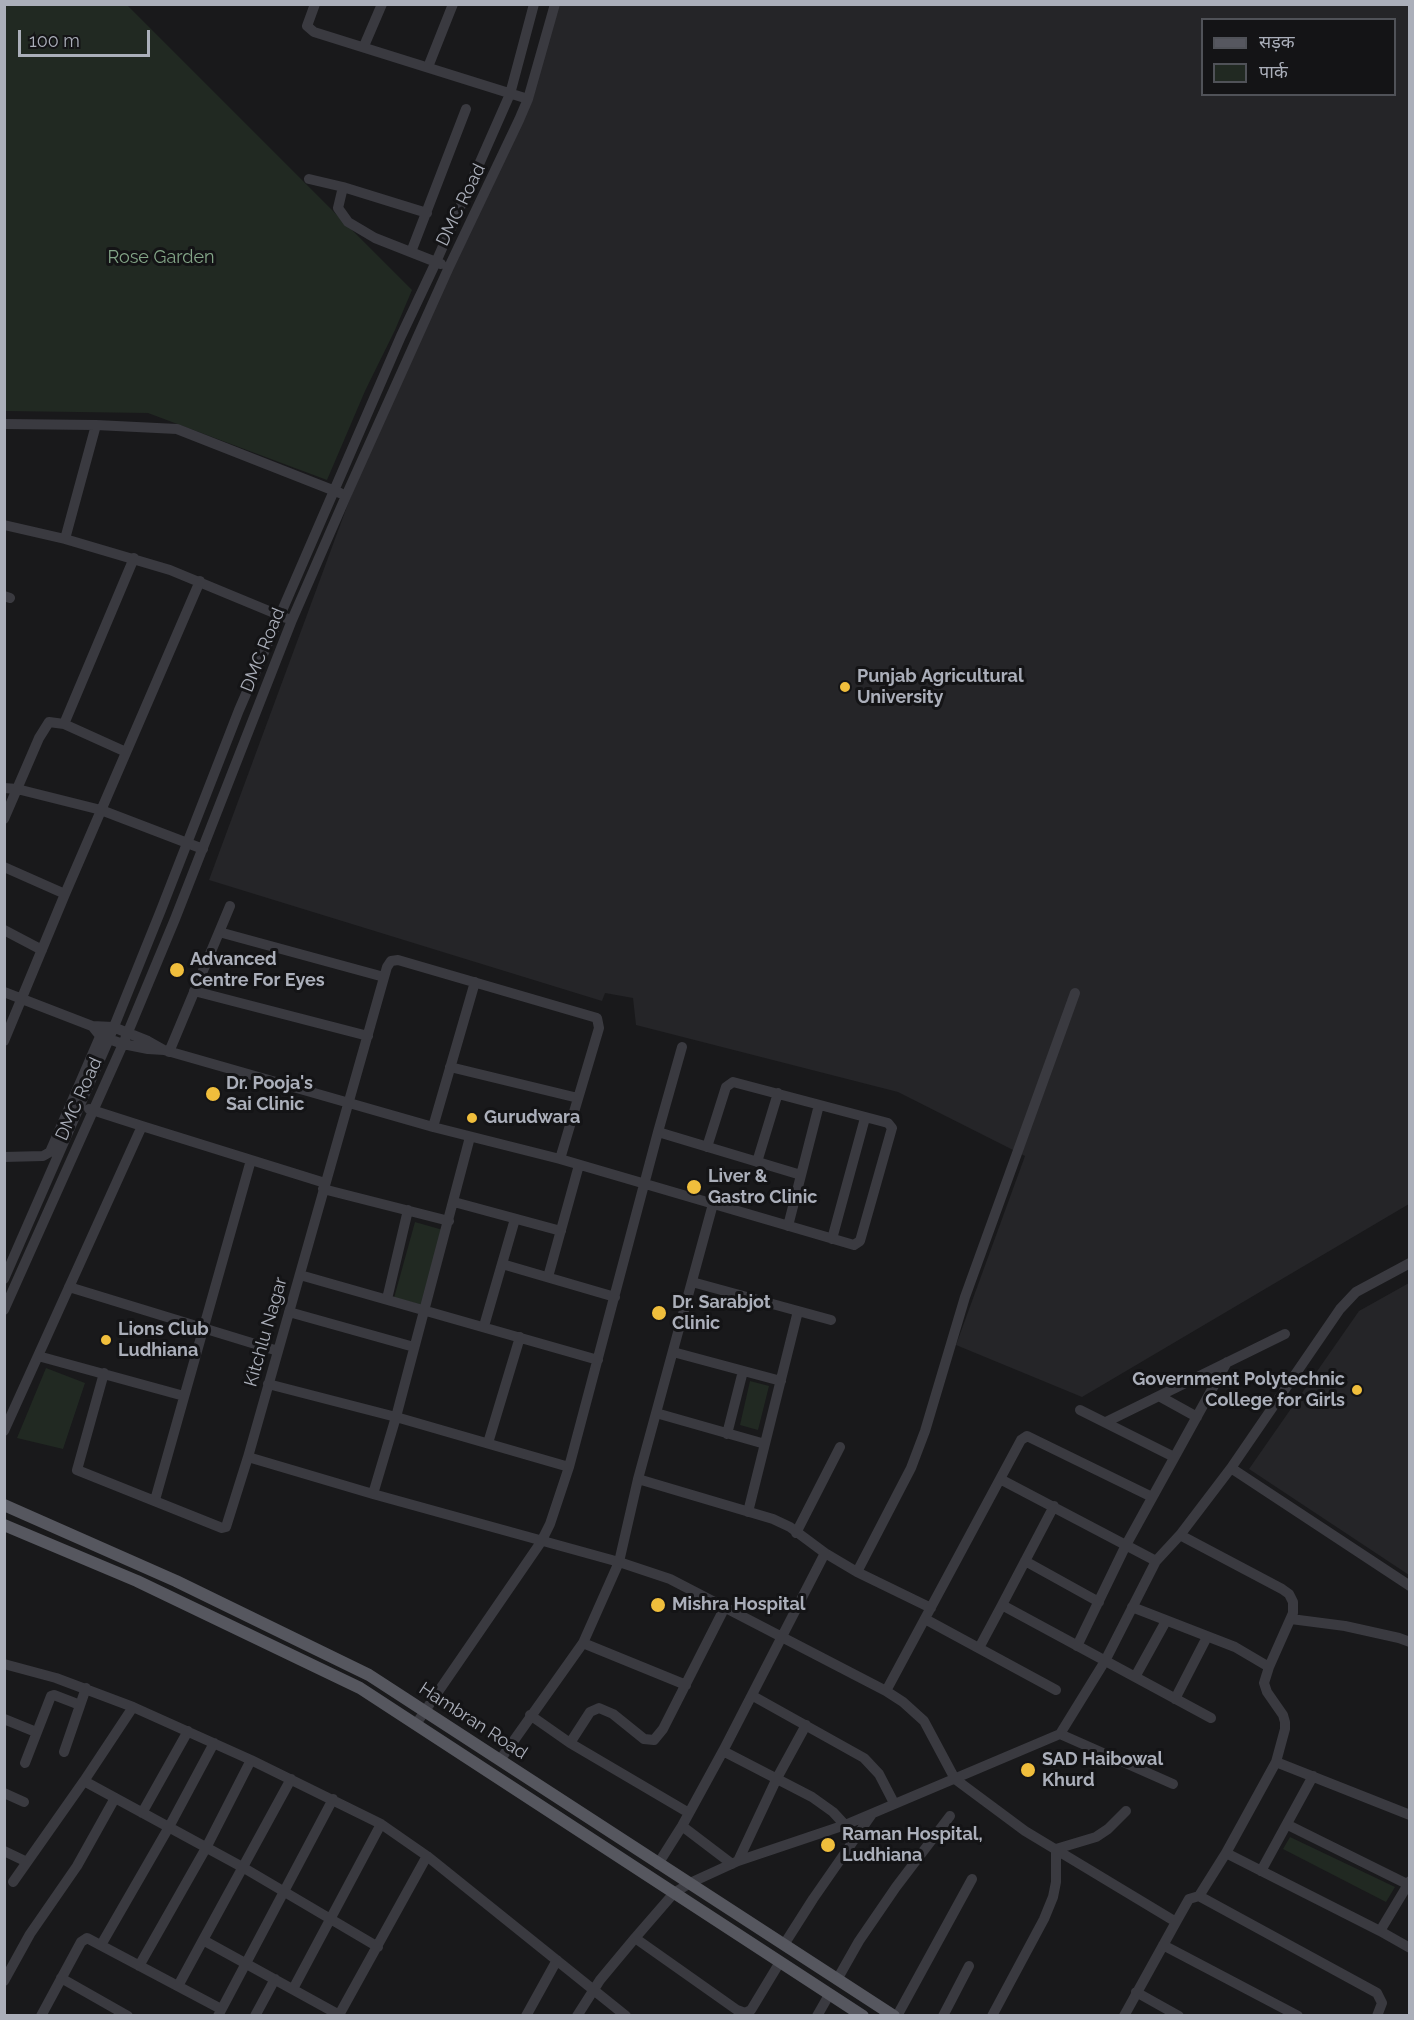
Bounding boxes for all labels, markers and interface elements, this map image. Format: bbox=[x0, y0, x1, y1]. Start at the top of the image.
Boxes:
scale bar bbox=[21, 18, 153, 56]
legend bbox=[1201, 18, 1396, 96]
text: 100 m bbox=[29, 30, 80, 51]
text: सड़क bbox=[1259, 31, 1295, 52]
text: पार्क bbox=[1259, 61, 1288, 82]
street label: DMC Road bbox=[432, 160, 490, 250]
park label: Rose Garden bbox=[107, 247, 215, 269]
street label: DMC Road bbox=[236, 605, 290, 695]
place label: Punjab Agricultural University bbox=[857, 666, 1024, 708]
marker: Punjab Agricultural University bbox=[838, 680, 852, 694]
place label: Advanced Centre For Eyes bbox=[190, 949, 325, 992]
marker: Advanced Centre For Eyes bbox=[168, 961, 186, 979]
street label: DMC Road bbox=[51, 1054, 107, 1144]
place label: Dr. Pooja's Sai Clinic bbox=[226, 1073, 313, 1116]
marker: Dr. Pooja's Sai Clinic bbox=[204, 1085, 222, 1103]
place label: Gurudwara bbox=[484, 1107, 580, 1129]
marker: Gurudwara bbox=[465, 1111, 479, 1125]
place label: Liver & Gastro Clinic bbox=[708, 1166, 817, 1208]
marker: Liver & Gastro Clinic bbox=[685, 1178, 703, 1196]
street label: Kitchlu Nagar bbox=[240, 1275, 292, 1389]
place label: Dr. Sarabjot Clinic bbox=[672, 1292, 771, 1334]
marker: Dr. Sarabjot Clinic bbox=[650, 1304, 668, 1322]
place label: Lions Club Ludhiana bbox=[118, 1319, 209, 1362]
marker: Lions Club Ludhiana bbox=[99, 1333, 113, 1347]
place label: Government Polytechnic College for Girls bbox=[1132, 1369, 1345, 1412]
marker: Government Polytechnic College for Girls bbox=[1350, 1383, 1364, 1397]
place label: Mishra Hospital bbox=[672, 1594, 805, 1616]
marker: Mishra Hospital bbox=[649, 1596, 667, 1614]
street label: Hambran Road bbox=[415, 1678, 531, 1764]
place label: SAD Haibowal Khurd bbox=[1042, 1749, 1163, 1792]
marker: SAD Haibowal Khurd bbox=[1019, 1761, 1037, 1779]
place label: Raman Hospital, Ludhiana bbox=[842, 1824, 983, 1866]
marker: Raman Hospital, Ludhiana bbox=[819, 1836, 837, 1854]

